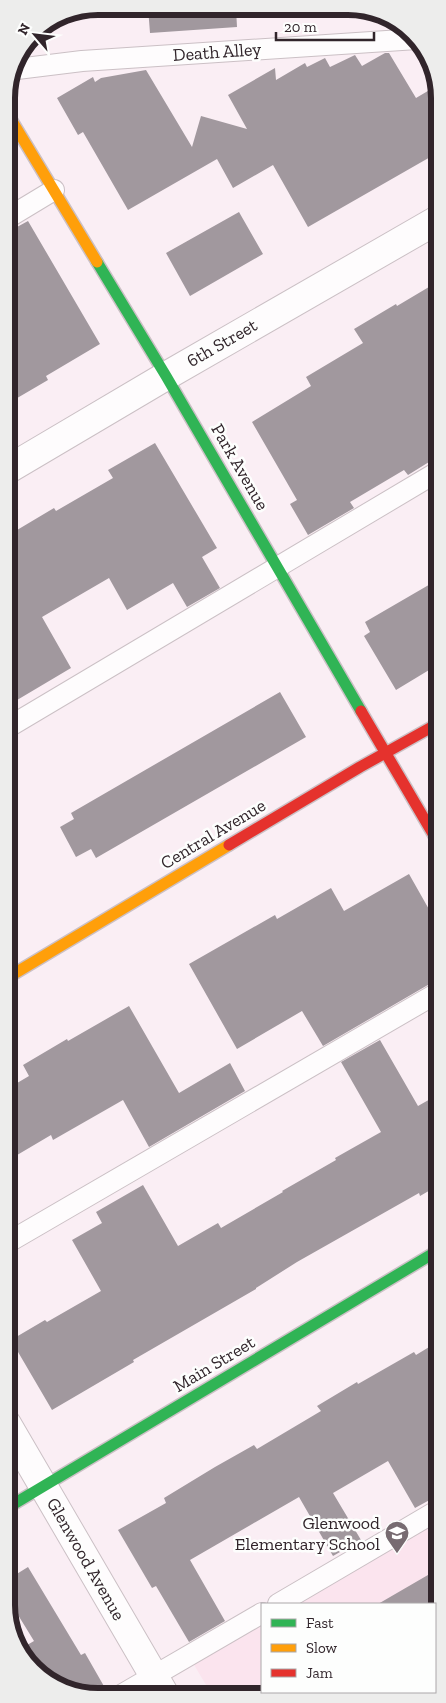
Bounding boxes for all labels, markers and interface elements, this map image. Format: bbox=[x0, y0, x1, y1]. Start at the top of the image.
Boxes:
north arrow bbox=[10, 10, 60, 60]
scale bar bbox=[276, 10, 374, 42]
text: 20 m bbox=[284, 18, 317, 36]
text: N bbox=[14, 20, 34, 38]
street label: Death Alley bbox=[172, 38, 263, 66]
street label: 6th Street bbox=[183, 314, 261, 372]
street label: Park Avenue bbox=[206, 420, 274, 514]
street label: Central Avenue bbox=[156, 794, 270, 874]
street label: Main Street bbox=[169, 1331, 259, 1397]
street label: Glenwood Avenue bbox=[42, 1494, 130, 1624]
place label: Glenwood Elementary School bbox=[235, 1512, 380, 1555]
school or university icon: Glenwood Elementary School bbox=[384, 1520, 410, 1554]
legend bbox=[261, 1603, 436, 1693]
text: Fast bbox=[306, 1614, 334, 1632]
text: Slow bbox=[306, 1639, 338, 1657]
text: Jam bbox=[306, 1664, 333, 1682]

